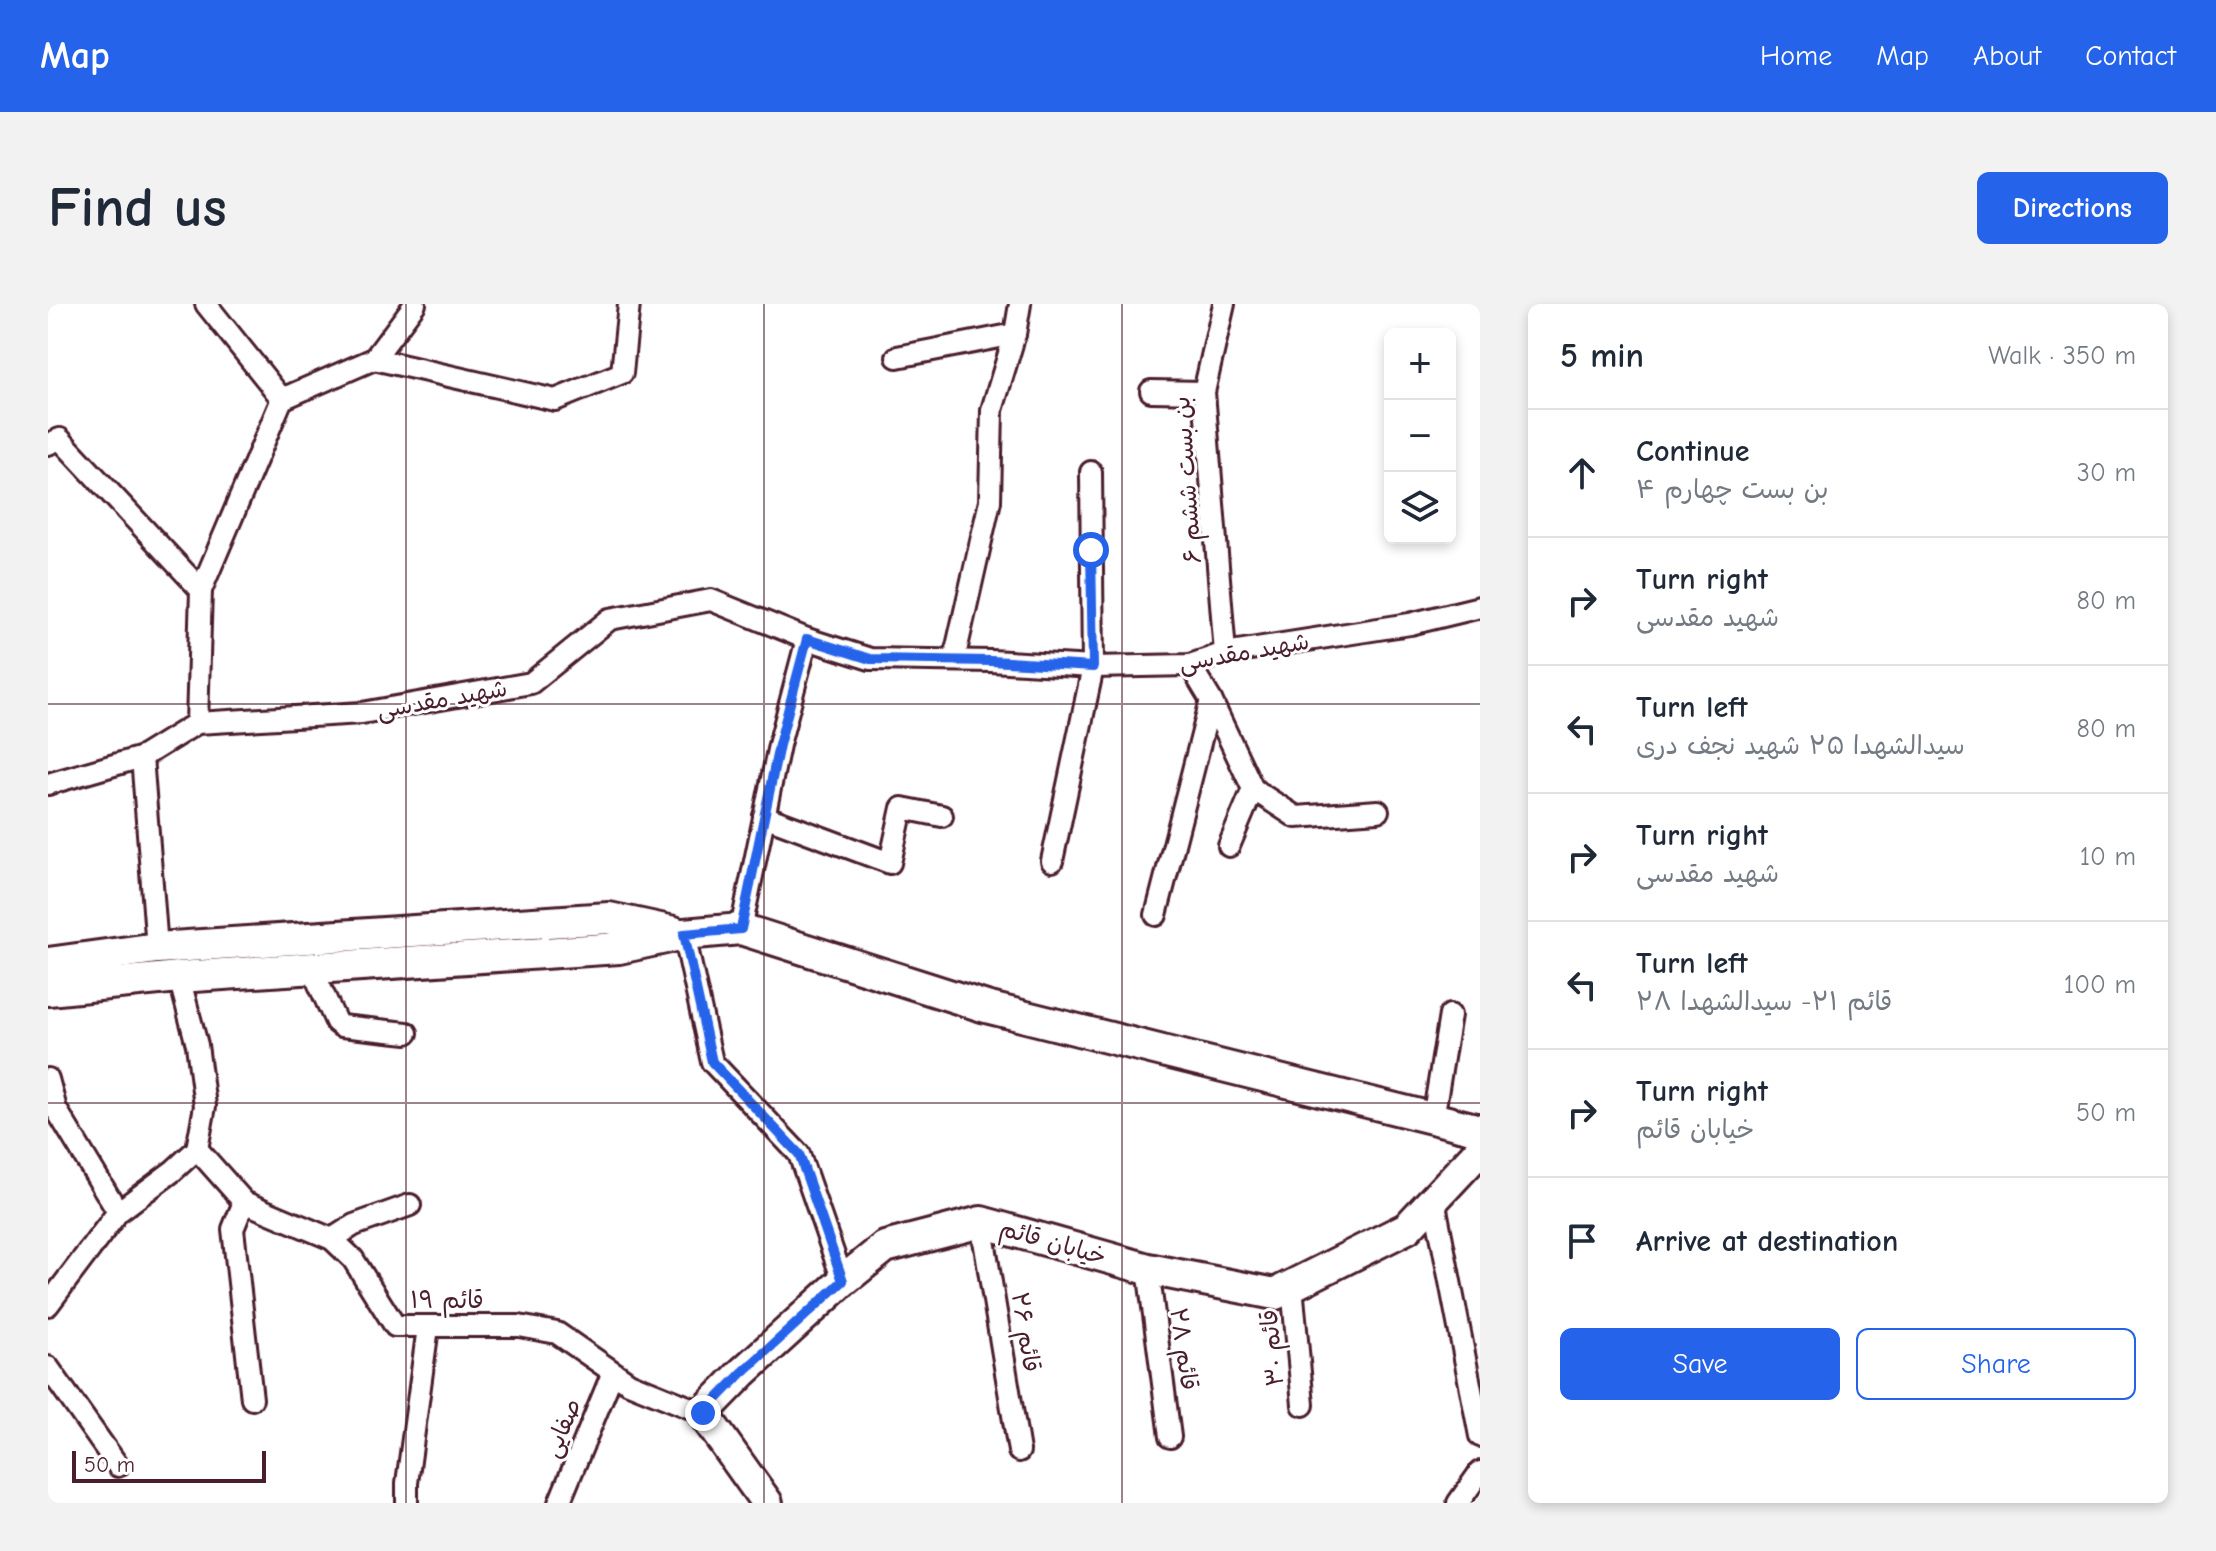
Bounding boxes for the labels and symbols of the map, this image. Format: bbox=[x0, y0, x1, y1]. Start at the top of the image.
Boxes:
street label: بن بست ششم ۶ bbox=[1167, 395, 1211, 565]
route start bbox=[1073, 532, 1109, 568]
street label: شهید مقدسی bbox=[1177, 627, 1312, 678]
street label: شهید مقدسی bbox=[375, 674, 510, 725]
street label: خیابان قائم bbox=[996, 1213, 1109, 1274]
street label: قائم ۱۹ bbox=[410, 1286, 484, 1318]
street label: قائم ۲۶ bbox=[1002, 1290, 1046, 1375]
street label: قائم ۲۸ bbox=[1160, 1306, 1204, 1393]
street label: قائم ۳۰ bbox=[1255, 1308, 1293, 1388]
street label: صفایی bbox=[537, 1394, 588, 1462]
route end bbox=[685, 1395, 721, 1431]
scale bar bbox=[72, 1447, 266, 1483]

